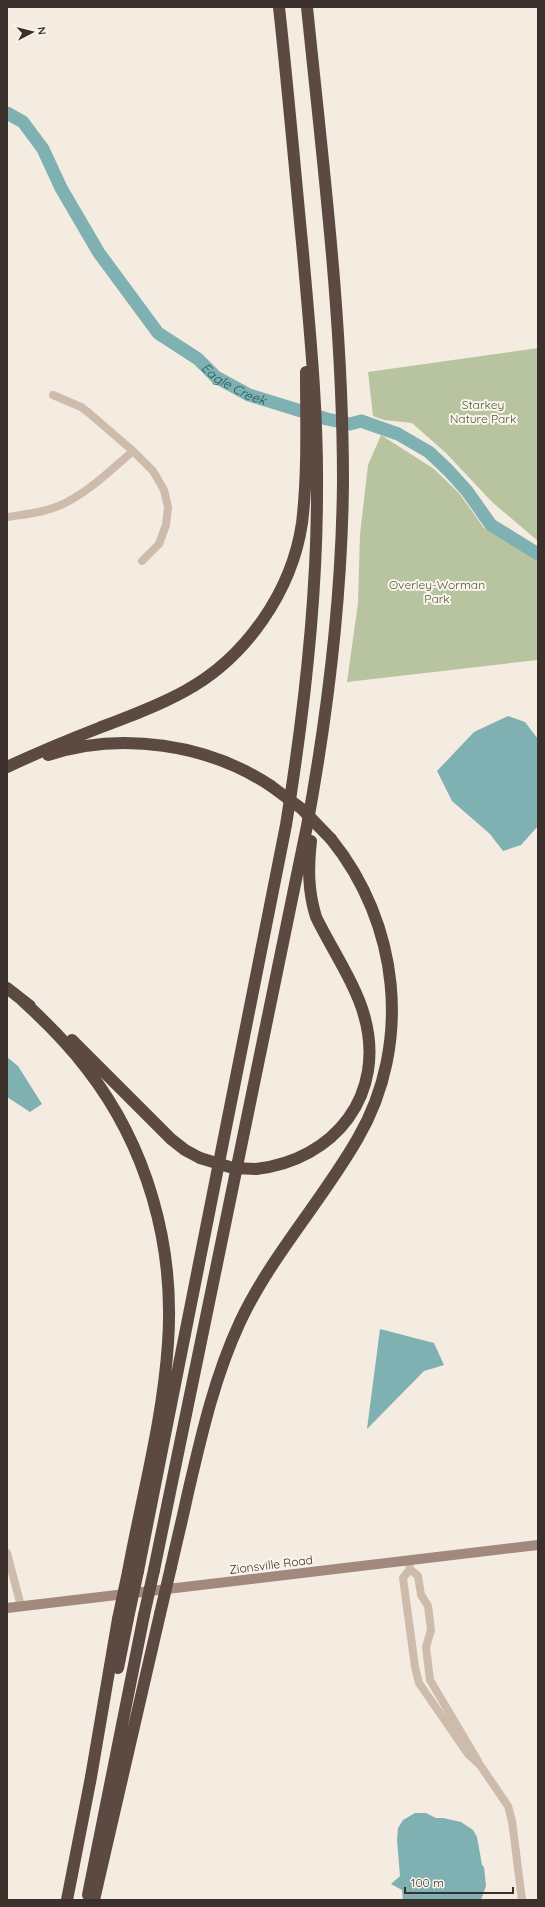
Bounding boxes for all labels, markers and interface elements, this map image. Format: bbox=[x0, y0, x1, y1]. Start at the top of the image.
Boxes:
north arrow bbox=[12, 12, 52, 52]
text: N bbox=[34, 26, 49, 36]
water label: Eagle Creek bbox=[198, 359, 269, 408]
park label: Starkey Nature Park bbox=[450, 397, 516, 426]
park label: Overley-Worman Park bbox=[389, 577, 485, 606]
street label: Zionsville Road bbox=[228, 1552, 314, 1577]
scale bar bbox=[405, 1869, 513, 1895]
text: 100 m bbox=[411, 1875, 444, 1890]

